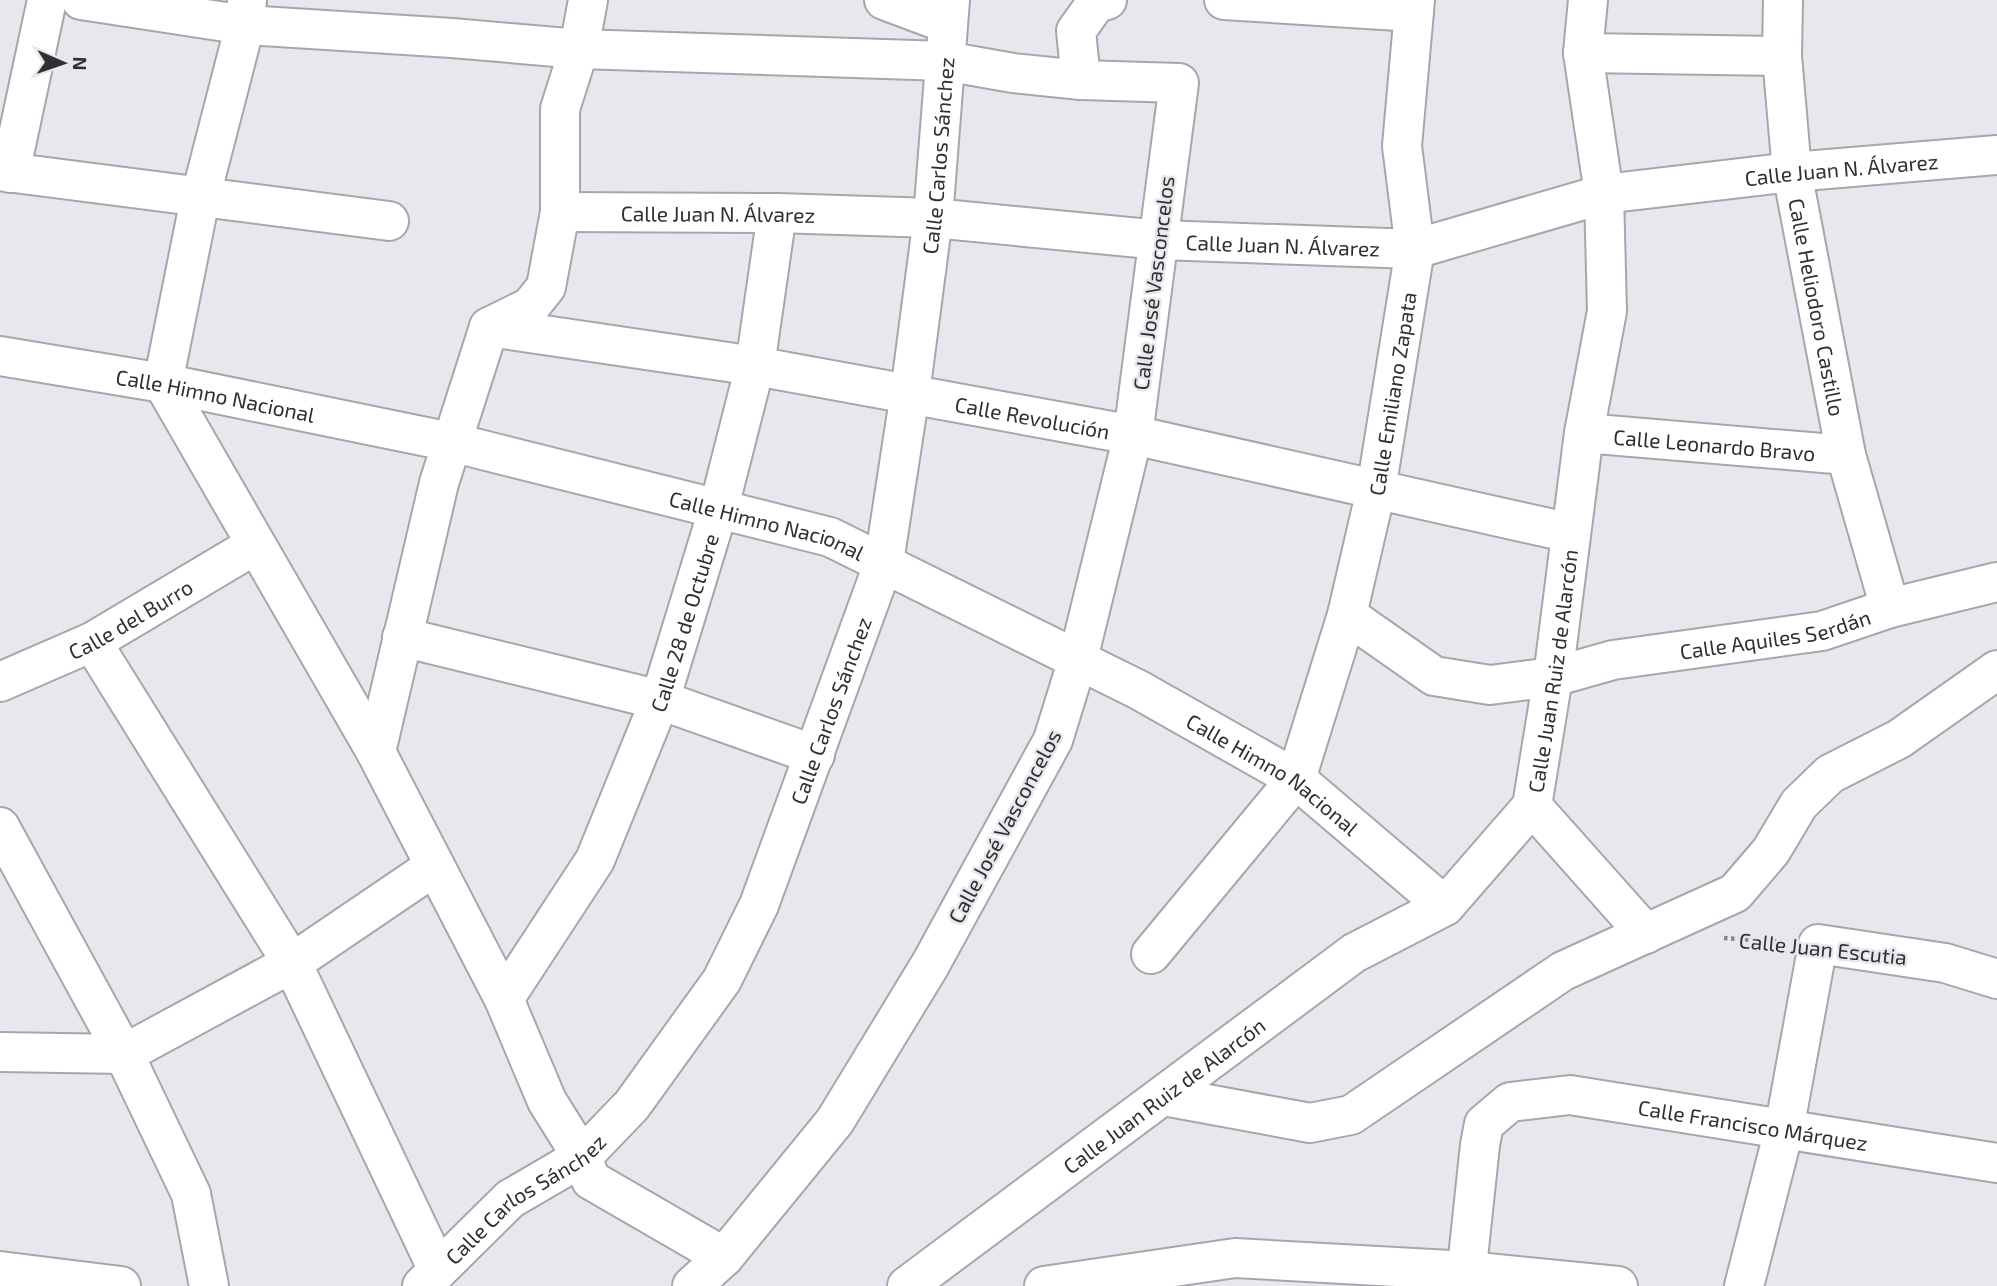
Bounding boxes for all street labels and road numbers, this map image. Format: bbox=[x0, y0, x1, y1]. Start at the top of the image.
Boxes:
street label: Calle Carlos Sánchez bbox=[916, 56, 958, 256]
street label: Calle Juan N. Álvarez bbox=[1743, 147, 1939, 190]
street label: Calle José Vasconcelos bbox=[1127, 175, 1179, 391]
street label: Calle Heliodoro Castillo bbox=[1785, 196, 1851, 418]
street label: Calle Juan N. Álvarez bbox=[621, 200, 816, 227]
street label: Calle Juan N. Álvarez bbox=[1185, 228, 1380, 260]
street label: Calle Emiliano Zapata bbox=[1363, 290, 1420, 497]
street label: Calle Himno Nacional bbox=[114, 363, 318, 426]
street label: Calle Revolución bbox=[953, 390, 1112, 443]
street label: Calle Leonardo Bravo bbox=[1613, 423, 1816, 465]
street label: Calle Himno Nacional bbox=[667, 485, 870, 565]
street label: Calle 28 de Octubre bbox=[644, 530, 723, 715]
street label: Calle Juan Ruiz de Alarcón bbox=[1522, 548, 1582, 794]
street label: Calle del Burro bbox=[64, 573, 197, 663]
street label: Calle Aquiles Serdán bbox=[1678, 603, 1873, 663]
street label: Calle Carlos Sánchez bbox=[784, 613, 875, 807]
street label: Calle Himno Nacional bbox=[1183, 707, 1365, 840]
street label: Calle José Vasconcelos bbox=[942, 725, 1066, 927]
street label: Calle Juan Escutia bbox=[1738, 927, 1908, 969]
street label: Calle Juan Ruiz de Alarcón bbox=[1058, 1011, 1270, 1178]
street label: Calle Francisco Márquez bbox=[1636, 1094, 1870, 1155]
street label: Calle Carlos Sánchez bbox=[440, 1128, 610, 1269]

